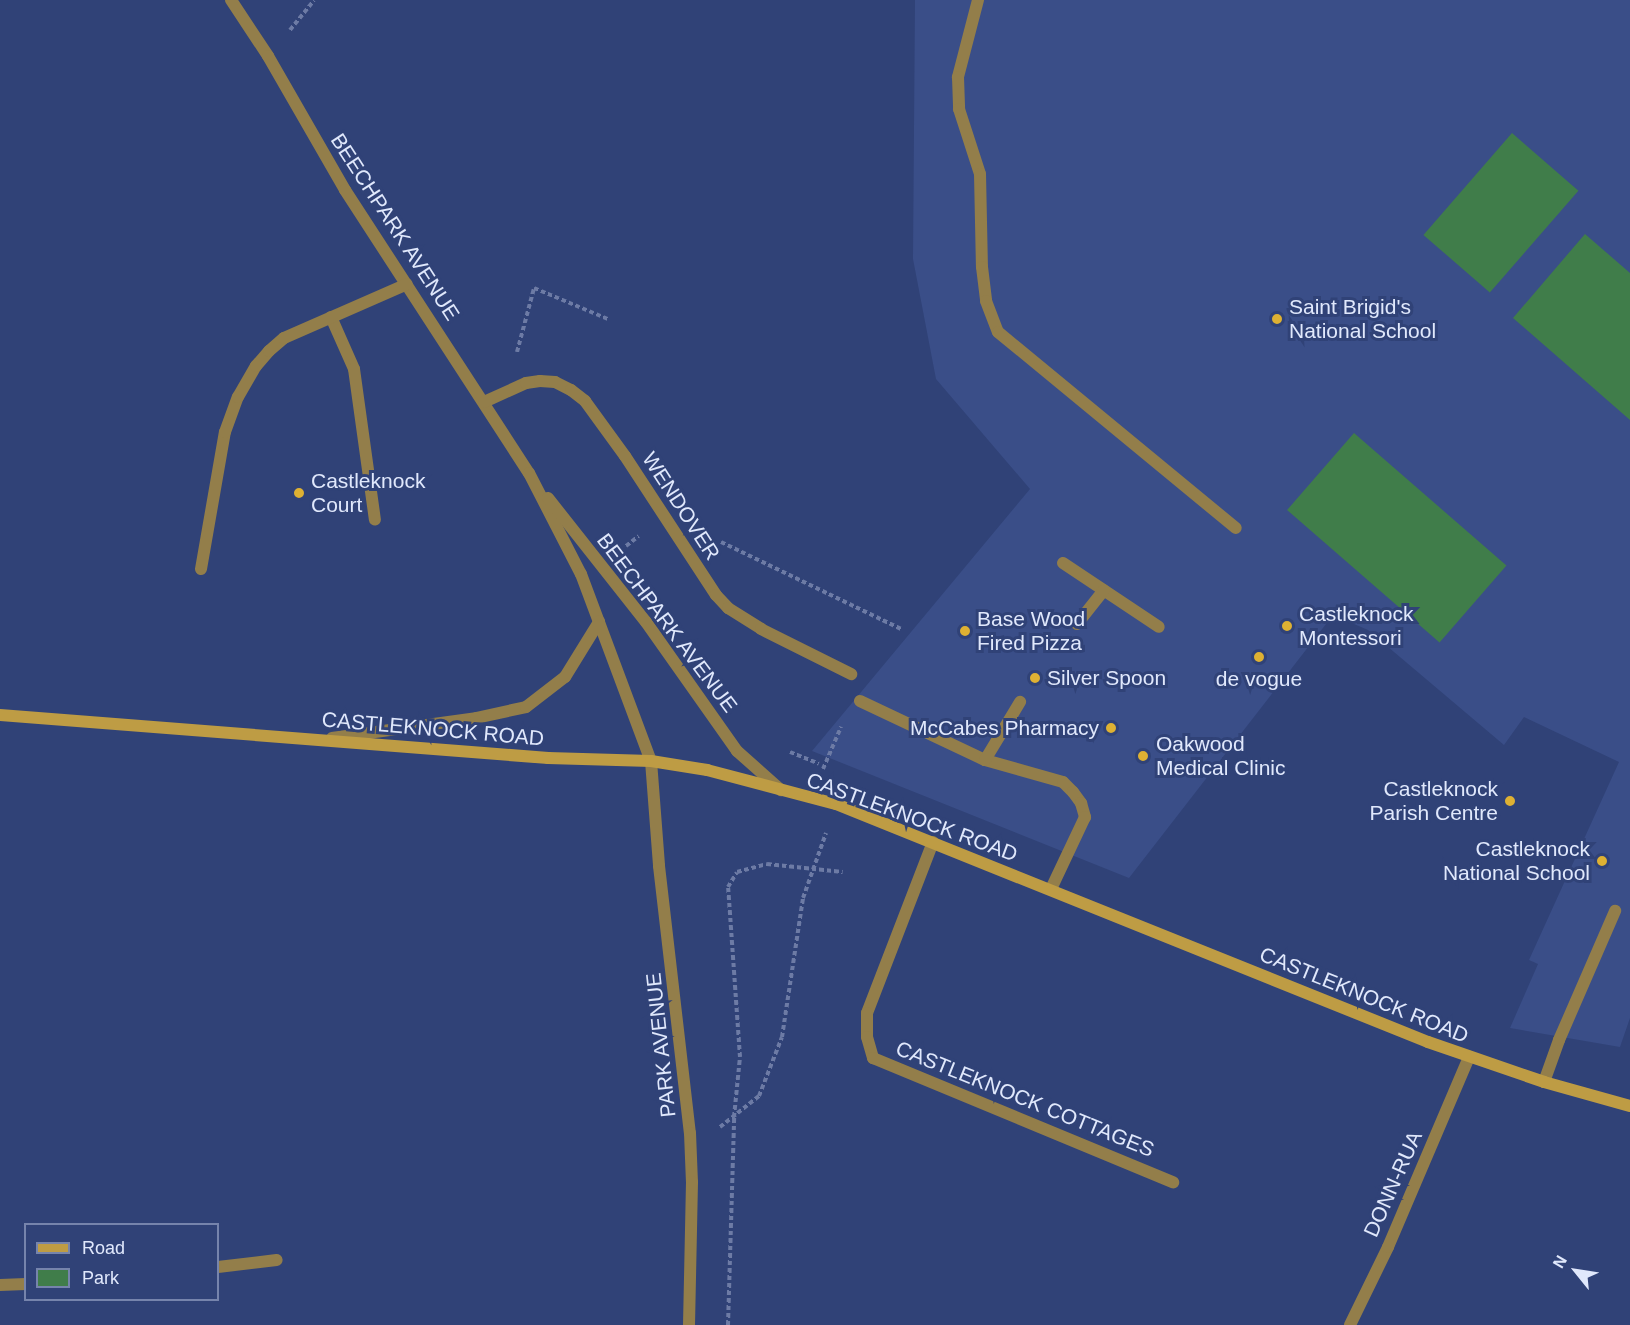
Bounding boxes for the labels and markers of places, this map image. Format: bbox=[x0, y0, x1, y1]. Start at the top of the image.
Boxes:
place label: Saint Brigid's National School bbox=[1289, 294, 1436, 344]
marker: Saint Brigid's National School bbox=[1270, 312, 1284, 326]
place label: Castleknock Court bbox=[311, 468, 425, 518]
marker: Castleknock Court bbox=[292, 486, 306, 500]
place label: Castleknock Montessori bbox=[1299, 601, 1413, 651]
place label: Base Wood Fired Pizza bbox=[977, 606, 1085, 656]
marker: Castleknock Montessori bbox=[1280, 619, 1294, 633]
marker: Base Wood Fired Pizza bbox=[958, 624, 972, 638]
marker: de vogue bbox=[1252, 650, 1266, 664]
place label: Silver Spoon bbox=[1047, 665, 1166, 691]
place label: de vogue bbox=[1216, 666, 1302, 692]
marker: Silver Spoon bbox=[1028, 671, 1042, 685]
place label: McCabes Pharmacy bbox=[910, 715, 1099, 741]
marker: McCabes Pharmacy bbox=[1104, 721, 1118, 735]
place label: Oakwood Medical Clinic bbox=[1156, 731, 1286, 781]
marker: Oakwood Medical Clinic bbox=[1134, 747, 1152, 765]
place label: Castleknock Parish Centre bbox=[1370, 776, 1498, 826]
marker: Castleknock Parish Centre bbox=[1503, 794, 1517, 808]
place label: Castleknock National School bbox=[1443, 836, 1590, 886]
marker: Castleknock National School bbox=[1595, 854, 1609, 868]

